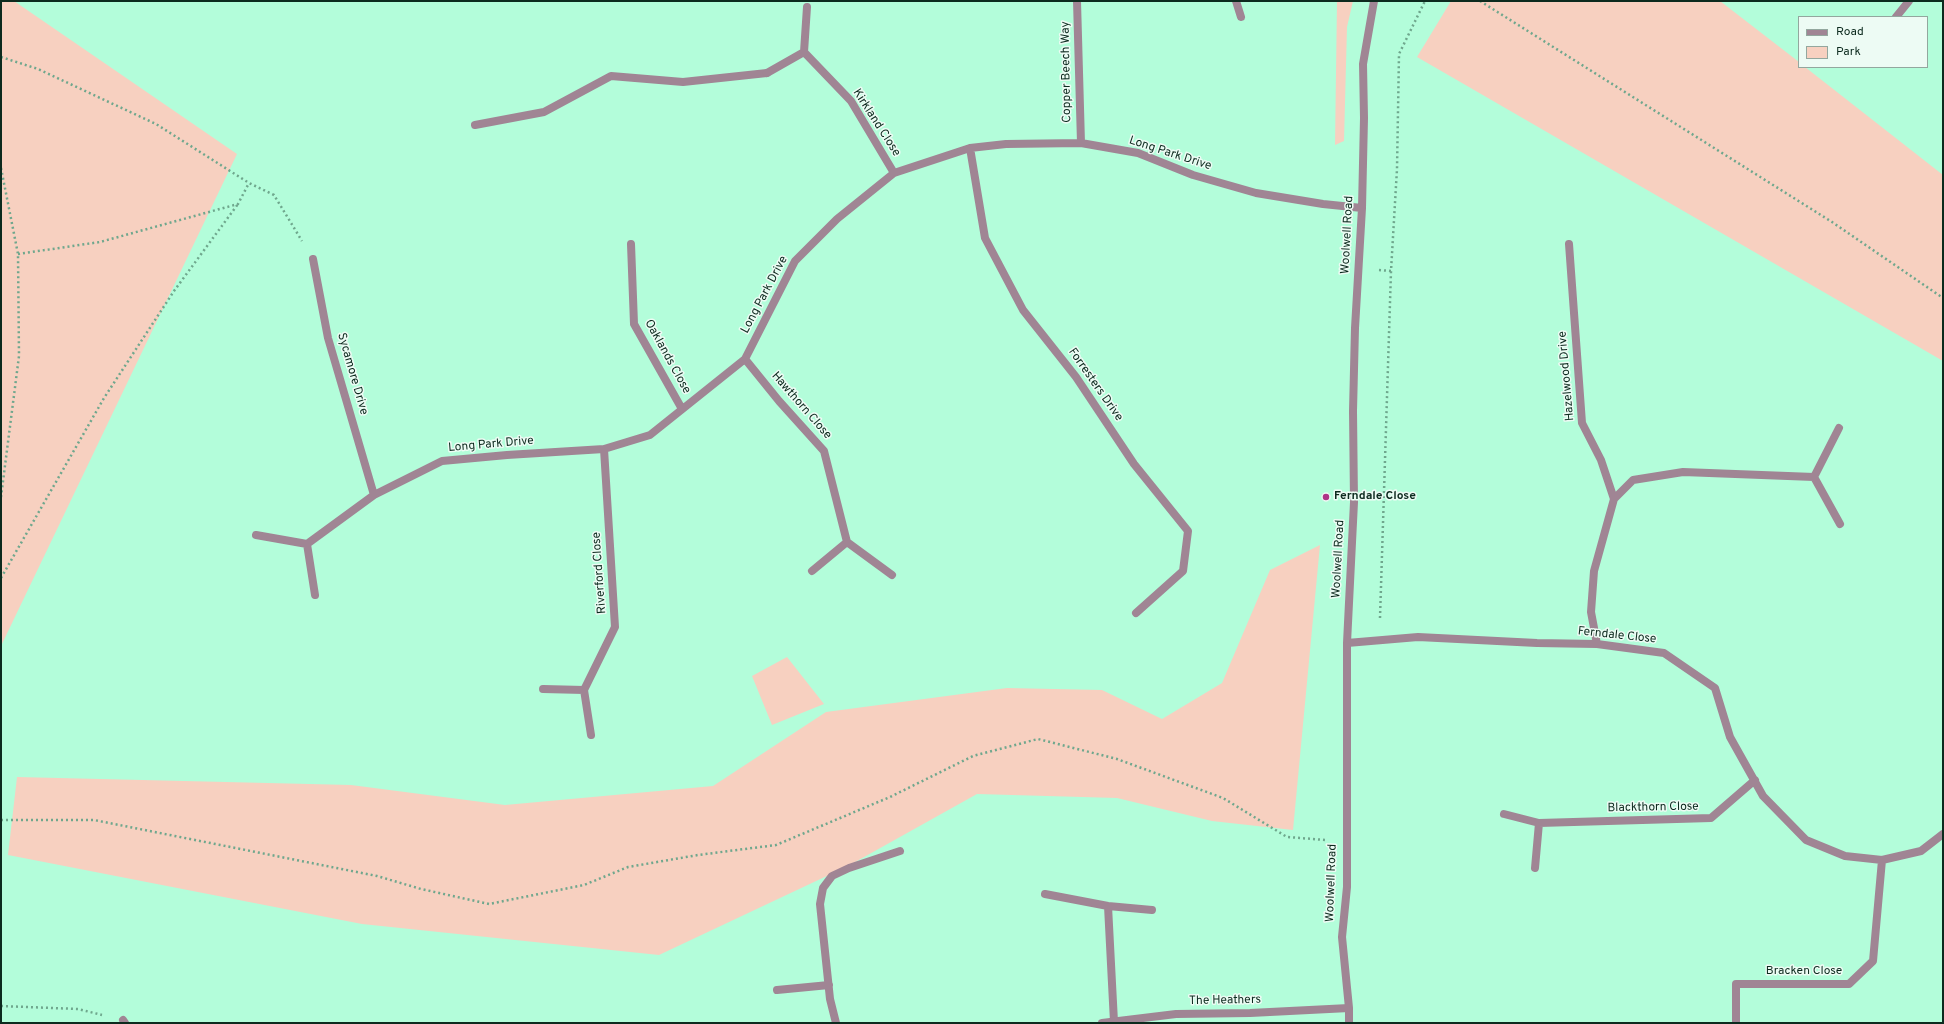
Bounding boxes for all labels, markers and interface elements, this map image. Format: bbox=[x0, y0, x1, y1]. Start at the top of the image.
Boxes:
legend bbox=[1798, 16, 1928, 68]
street label: Copper Beech Way bbox=[1059, 21, 1075, 123]
text: Road bbox=[1836, 24, 1864, 40]
text: Park bbox=[1836, 44, 1861, 60]
street label: Kirkland Close bbox=[849, 87, 903, 159]
street label: Long Park Drive bbox=[1127, 134, 1213, 174]
street label: Woolwell Road bbox=[1339, 195, 1357, 275]
street label: Long Park Drive bbox=[738, 254, 792, 336]
street label: Oaklands Close bbox=[641, 317, 693, 397]
street label: Hazelwood Drive bbox=[1556, 330, 1578, 422]
street label: Sycamore Drive bbox=[333, 331, 371, 417]
street label: Forresters Drive bbox=[1065, 346, 1125, 424]
street label: Hawthorn Close bbox=[768, 369, 834, 443]
street label: Long Park Drive bbox=[448, 434, 534, 456]
place label: Ferndale Close bbox=[1334, 490, 1416, 504]
marker: Ferndale Close bbox=[1321, 492, 1331, 502]
street label: Woolwell Road bbox=[1330, 519, 1348, 599]
street label: Riverford Close bbox=[590, 532, 610, 614]
street label: Ferndale Close bbox=[1577, 625, 1657, 647]
street label: Blackthorn Close bbox=[1607, 800, 1699, 816]
street label: Woolwell Road bbox=[1323, 844, 1341, 922]
street label: Bracken Close bbox=[1766, 965, 1842, 979]
street label: The Heathers bbox=[1189, 993, 1261, 1009]

